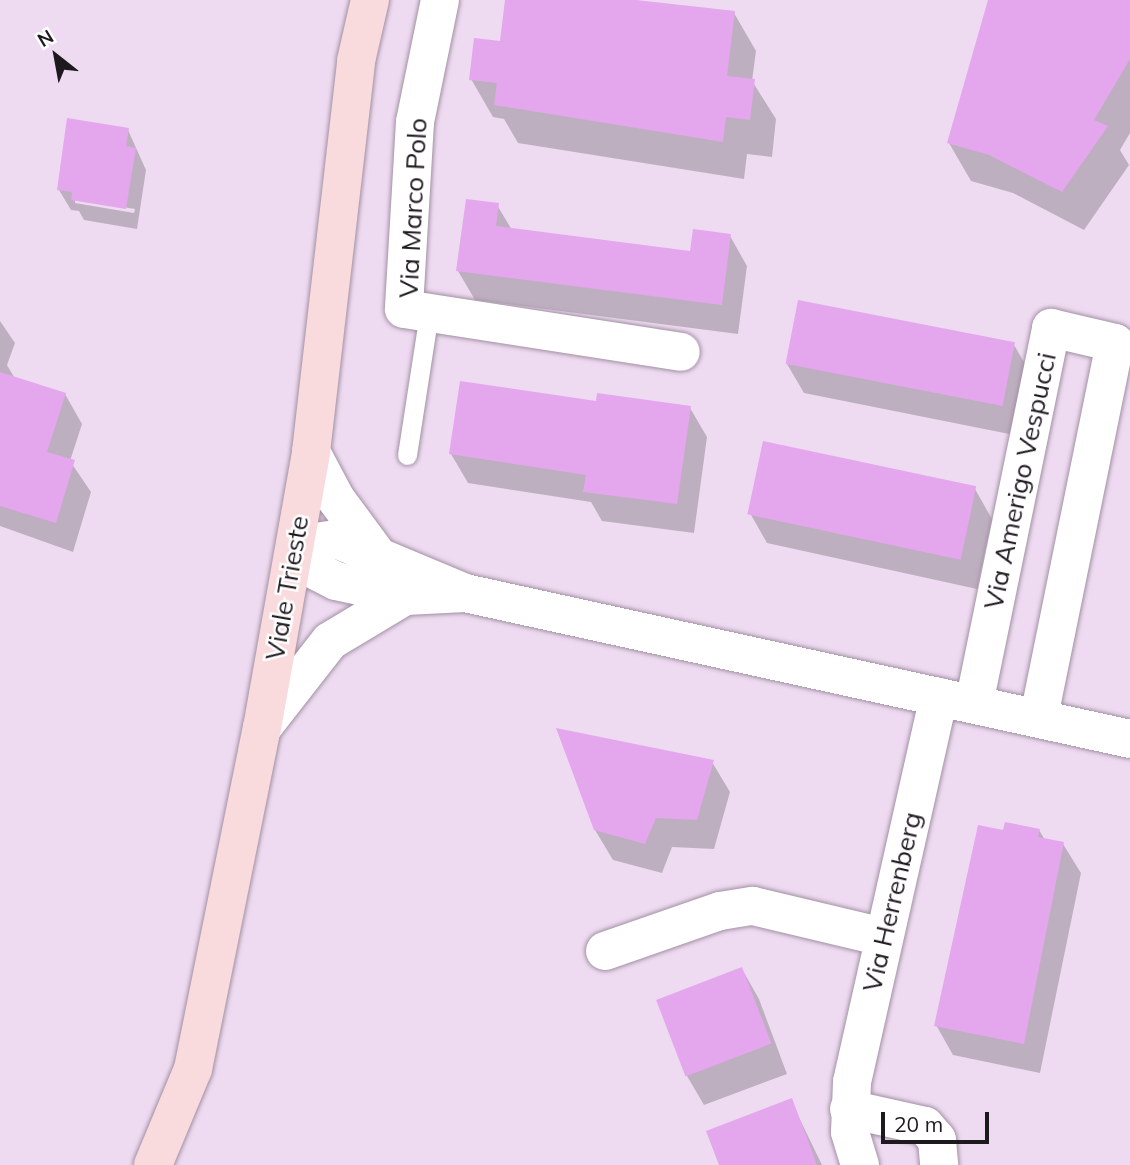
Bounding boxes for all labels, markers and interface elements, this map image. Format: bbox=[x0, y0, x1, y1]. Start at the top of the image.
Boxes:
north arrow bbox=[21, 21, 91, 91]
text: N bbox=[33, 24, 58, 52]
street label: Via Marco Polo bbox=[393, 117, 433, 299]
street label: Via Amerigo Vespucci bbox=[978, 350, 1062, 612]
street label: Viale Trieste bbox=[259, 513, 315, 663]
street label: Via Herrenberg bbox=[856, 809, 928, 995]
scale bar bbox=[885, 1098, 993, 1142]
text: 20 m bbox=[894, 1111, 943, 1137]

